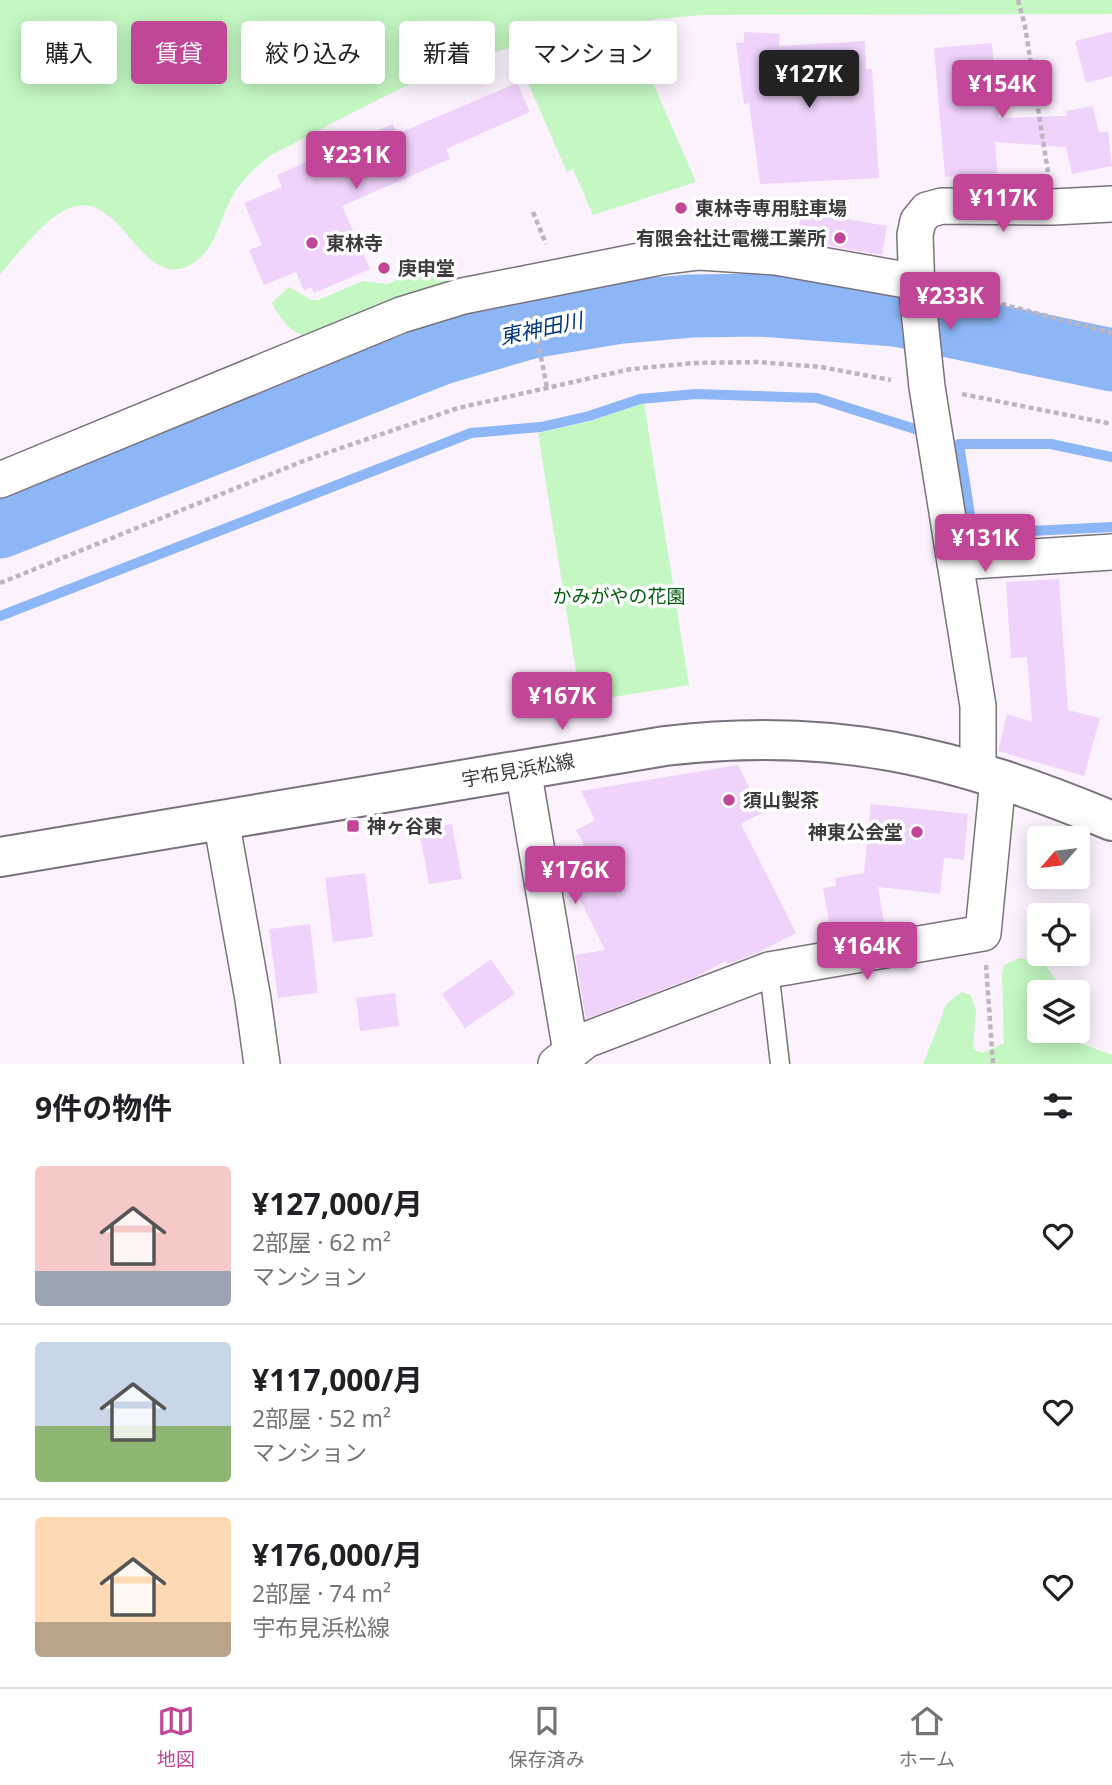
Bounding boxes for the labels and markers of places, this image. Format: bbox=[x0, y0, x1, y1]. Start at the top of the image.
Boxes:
pin: ¥127K bbox=[760, 50, 858, 110]
pin: ¥154K bbox=[953, 60, 1051, 120]
pin: ¥231K bbox=[307, 132, 405, 191]
pin: ¥117K bbox=[954, 174, 1052, 234]
place label: 東林寺専用駐車場 bbox=[695, 195, 847, 221]
marker: 東林寺専用駐車場 bbox=[673, 200, 689, 216]
place label: 有限会社辻電機工業所 bbox=[636, 225, 826, 251]
place label: 東林寺 bbox=[326, 230, 383, 256]
marker: 有限会社辻電機工業所 bbox=[832, 230, 848, 246]
marker: 東林寺 bbox=[304, 235, 320, 251]
place label: 庚申堂 bbox=[398, 255, 455, 281]
marker: 庚申堂 bbox=[376, 260, 392, 276]
pin: ¥233K bbox=[901, 272, 999, 332]
pin: ¥131K bbox=[936, 514, 1034, 574]
pin: ¥167K bbox=[513, 672, 611, 732]
place label: 須山製茶 bbox=[743, 787, 819, 813]
marker: 須山製茶 bbox=[721, 792, 737, 808]
place label: 神ヶ谷東 bbox=[367, 813, 443, 839]
marker: 神ヶ谷東 bbox=[345, 818, 361, 834]
place label: 神東公会堂 bbox=[808, 819, 903, 845]
marker: 神東公会堂 bbox=[909, 824, 925, 840]
pin: ¥176K bbox=[526, 846, 624, 906]
pin: ¥164K bbox=[818, 922, 916, 982]

